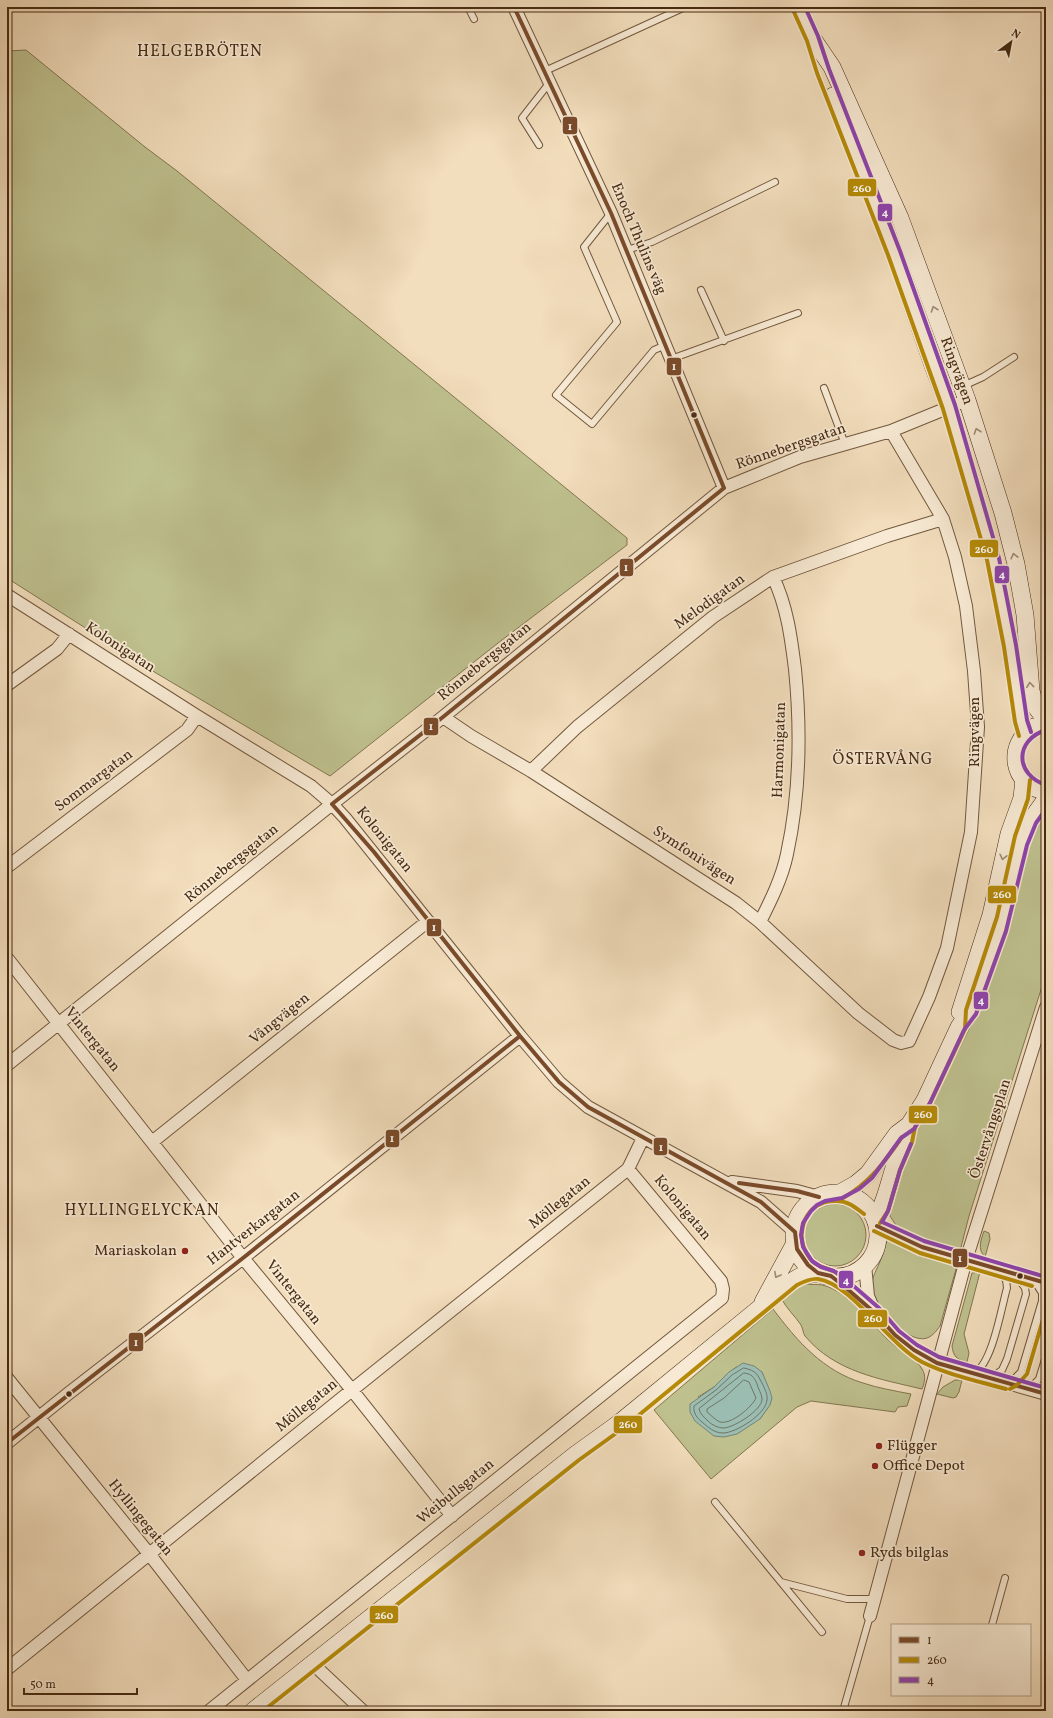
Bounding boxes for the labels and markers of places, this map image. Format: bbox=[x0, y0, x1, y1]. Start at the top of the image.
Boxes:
unlabelled marker bbox=[689, 410, 699, 420]
place label: Mariaskolan bbox=[94, 1241, 177, 1262]
marker: Mariaskolan bbox=[180, 1246, 190, 1256]
unlabelled marker bbox=[1015, 1271, 1025, 1281]
unlabelled marker bbox=[64, 1389, 74, 1399]
place label: Flügger bbox=[887, 1436, 937, 1457]
marker: Flügger bbox=[874, 1441, 884, 1451]
place label: Office Depot bbox=[883, 1456, 965, 1477]
marker: Office Depot bbox=[870, 1461, 880, 1471]
place label: Ryds bilglas bbox=[870, 1543, 949, 1564]
marker: Ryds bilglas bbox=[857, 1548, 867, 1558]

